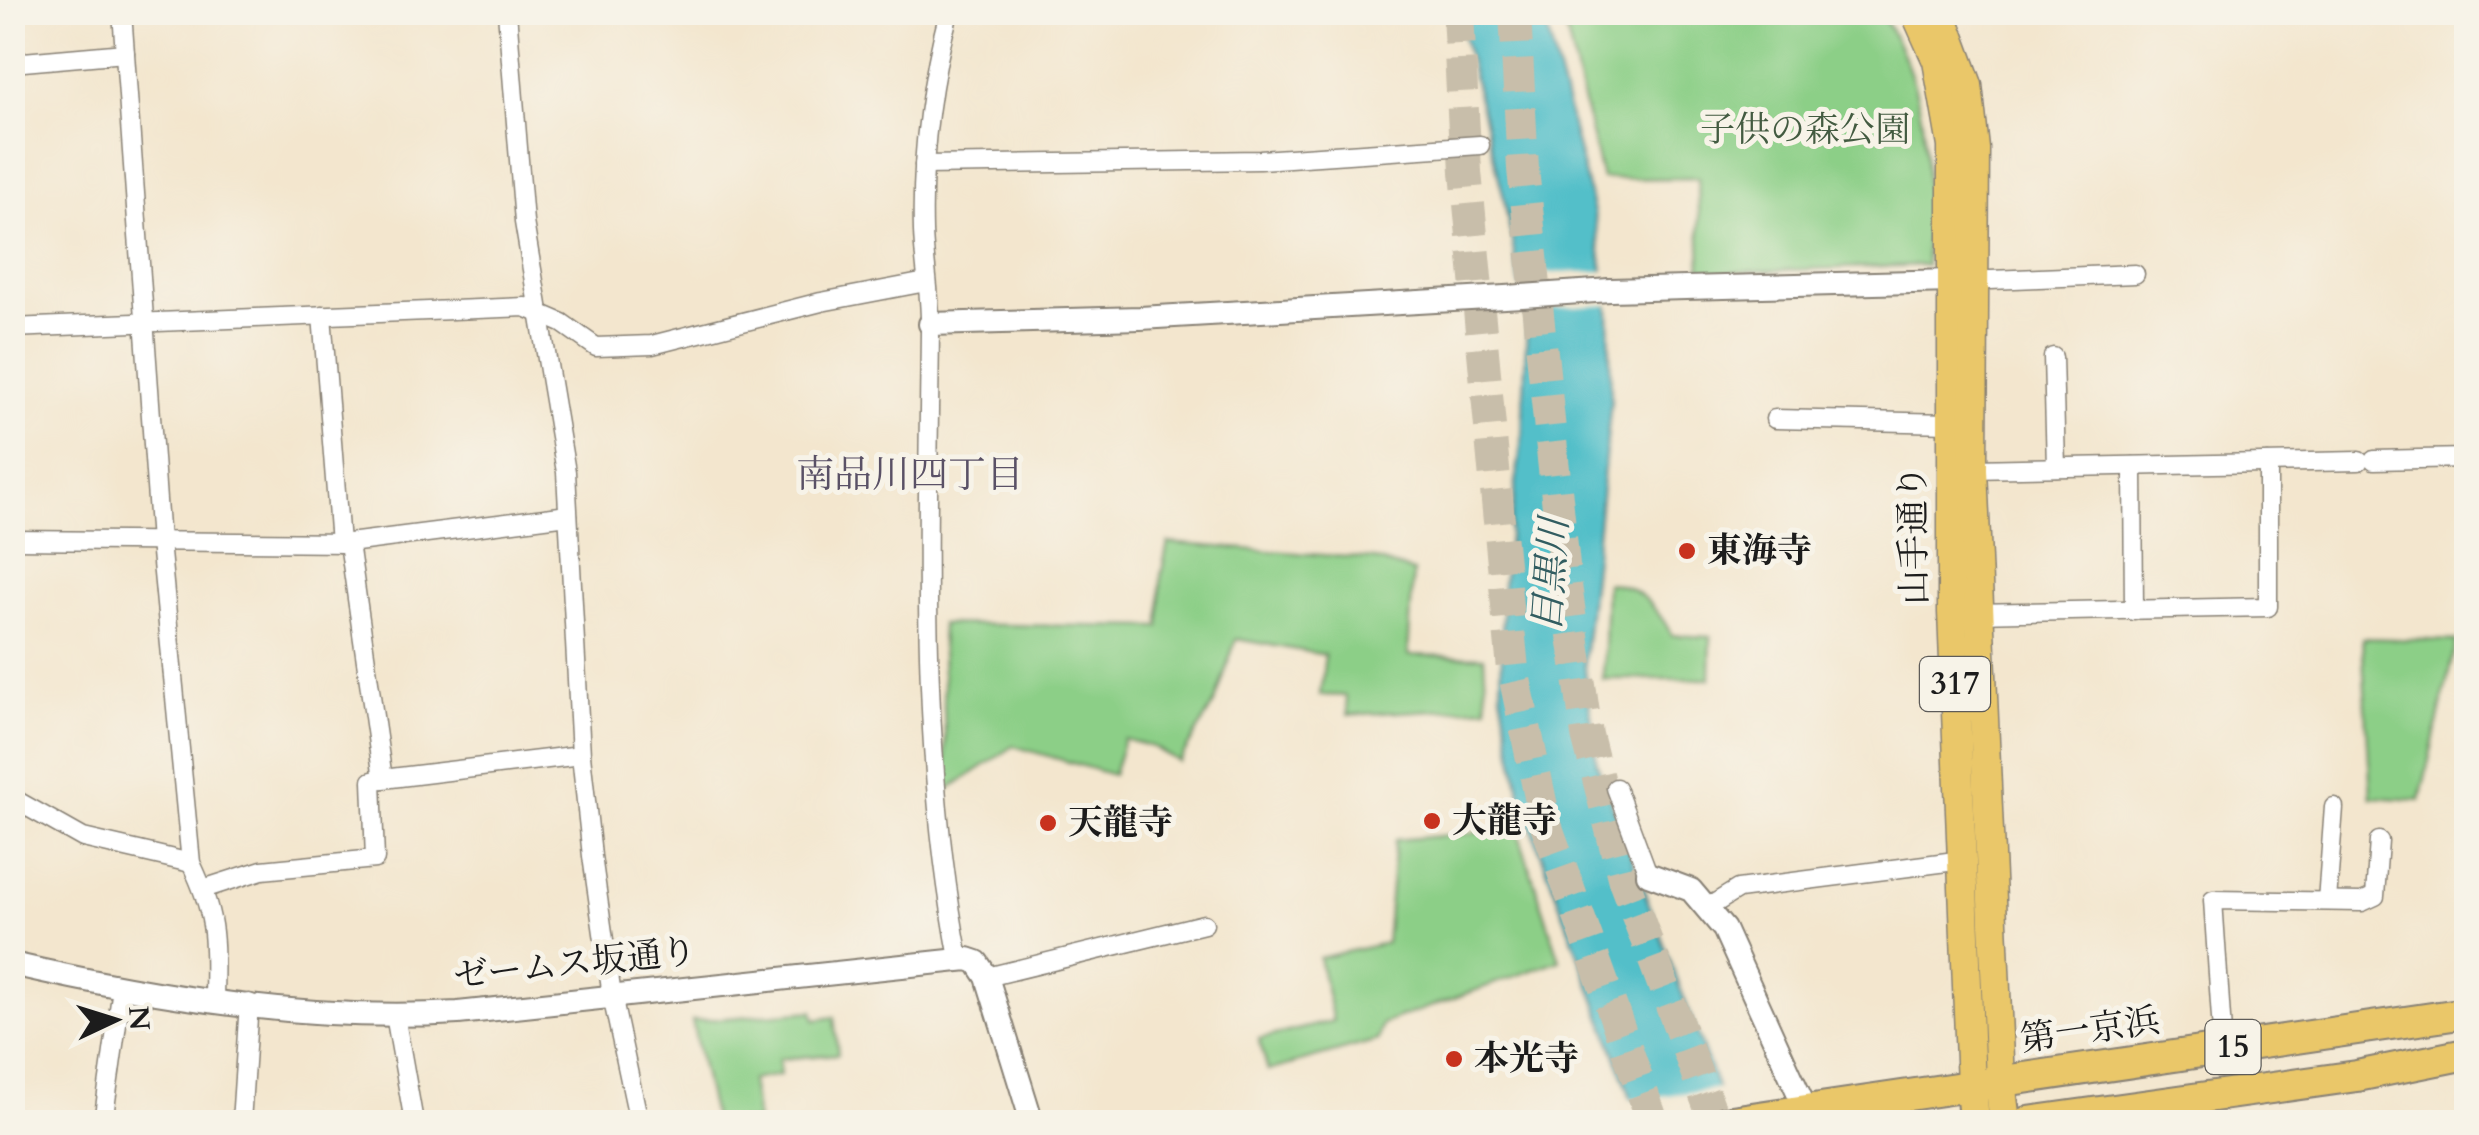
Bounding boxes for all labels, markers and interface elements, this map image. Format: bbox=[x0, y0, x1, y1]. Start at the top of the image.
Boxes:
park label: 子供の森公園 bbox=[1700, 106, 1910, 154]
district label: 南品川四丁目 bbox=[796, 449, 1024, 501]
street label: 山手通り bbox=[1889, 465, 1939, 605]
water label: 目黒川 bbox=[1521, 512, 1581, 634]
place label: 東海寺 bbox=[1707, 527, 1812, 575]
marker: 東海寺 bbox=[1676, 540, 1698, 562]
road number: 317 bbox=[1920, 657, 1990, 711]
place label: 大龍寺 bbox=[1452, 797, 1557, 845]
place label: 天龍寺 bbox=[1068, 799, 1173, 847]
marker: 大龍寺 bbox=[1421, 810, 1443, 832]
marker: 天龍寺 bbox=[1037, 812, 1059, 834]
street label: ゼームス坂通り bbox=[451, 927, 699, 1001]
north arrow bbox=[65, 970, 165, 1070]
street label: 第一京浜 bbox=[2017, 996, 2163, 1064]
text: N bbox=[119, 1005, 159, 1032]
road number: 15 bbox=[2206, 1020, 2260, 1074]
place label: 本光寺 bbox=[1474, 1035, 1579, 1083]
marker: 本光寺 bbox=[1443, 1048, 1465, 1070]

